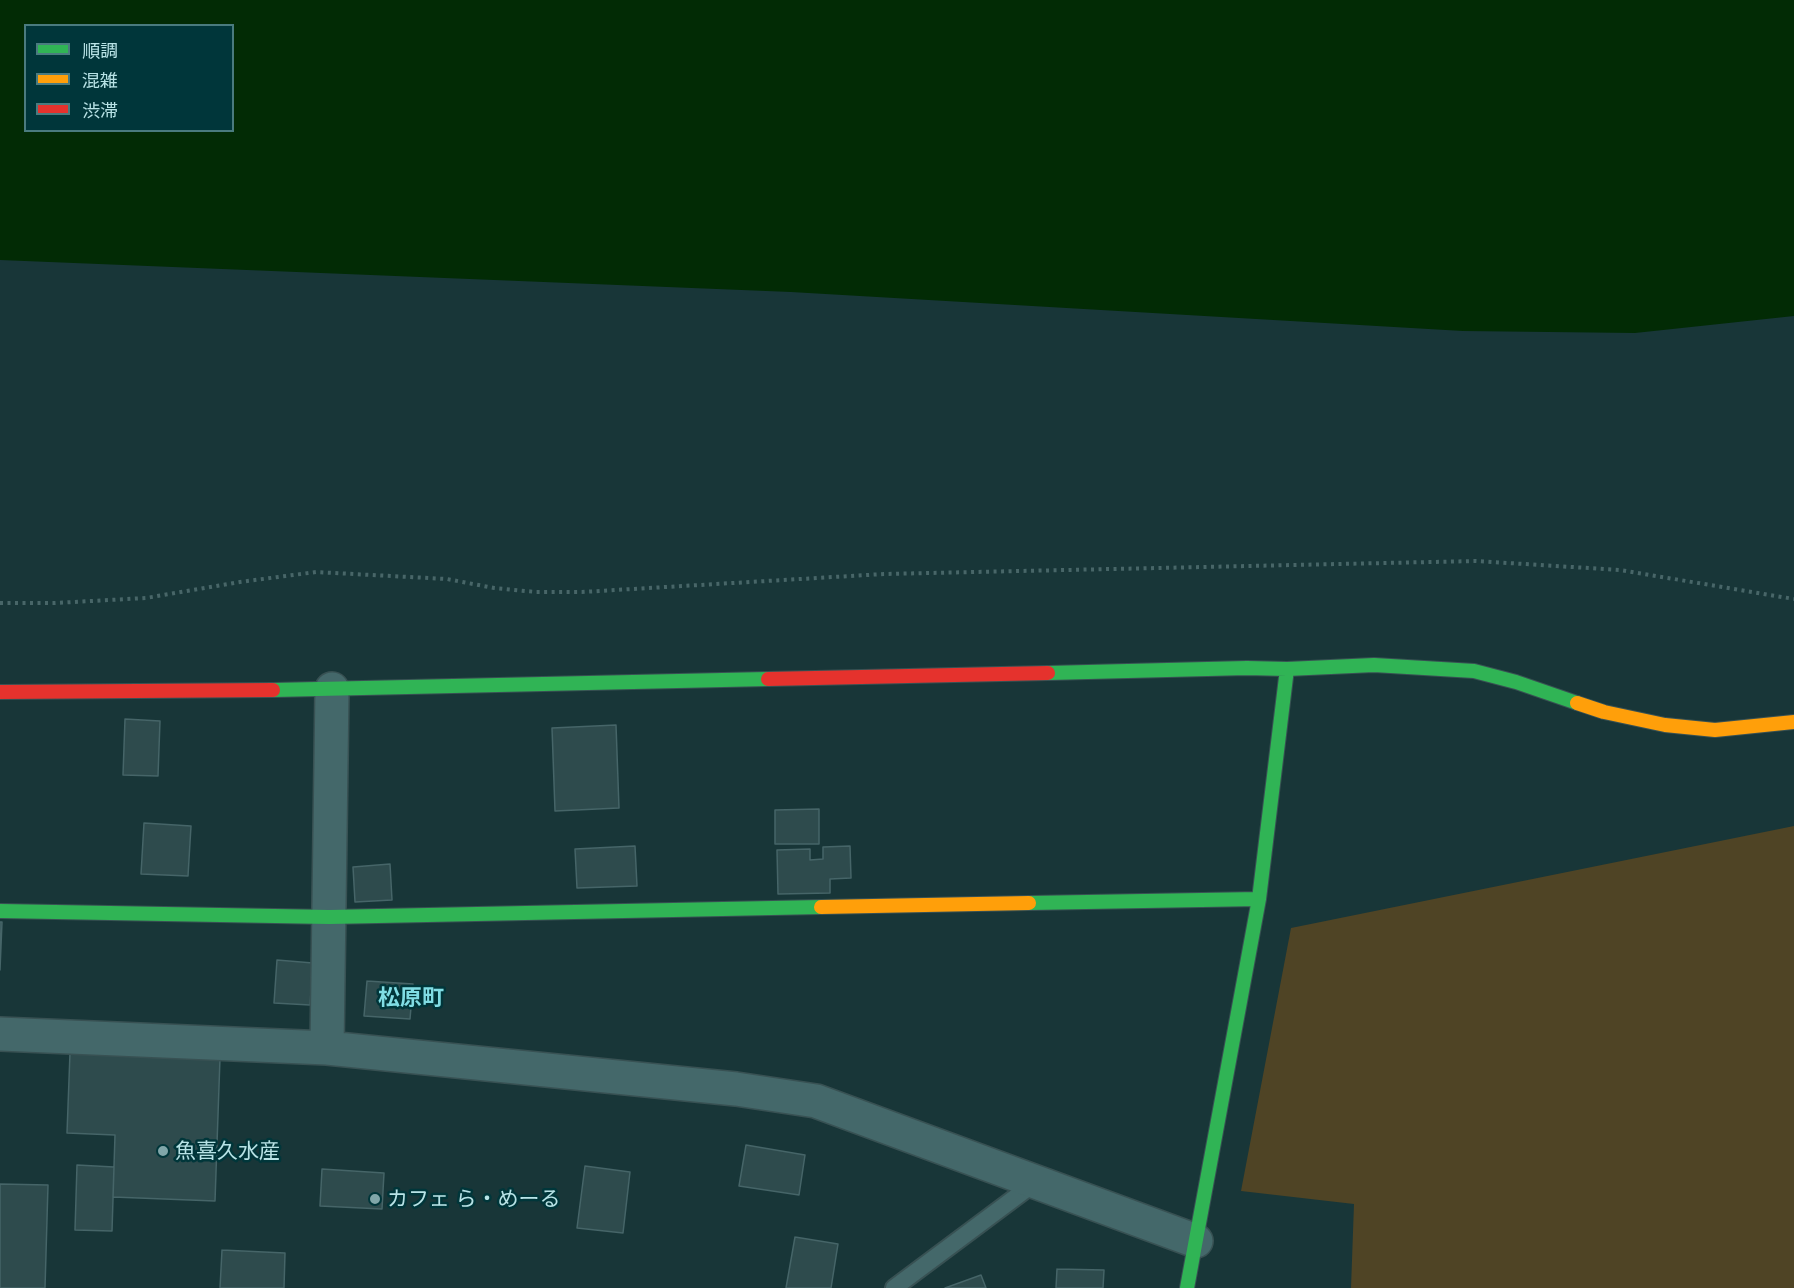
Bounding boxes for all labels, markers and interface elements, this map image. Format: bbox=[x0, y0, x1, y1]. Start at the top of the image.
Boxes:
legend bbox=[24, 24, 234, 132]
text: 順調 bbox=[82, 39, 118, 61]
text: 混雑 bbox=[82, 69, 118, 91]
text: 渋滞 bbox=[82, 99, 118, 121]
district label: 松原町 bbox=[378, 985, 444, 1011]
place label: 魚喜久水産 bbox=[175, 1138, 280, 1164]
marker: 魚喜久水産 bbox=[156, 1144, 170, 1158]
place label: カフェ ら・めーる bbox=[387, 1186, 560, 1212]
marker: カフェ ら・めーる bbox=[368, 1192, 382, 1206]

